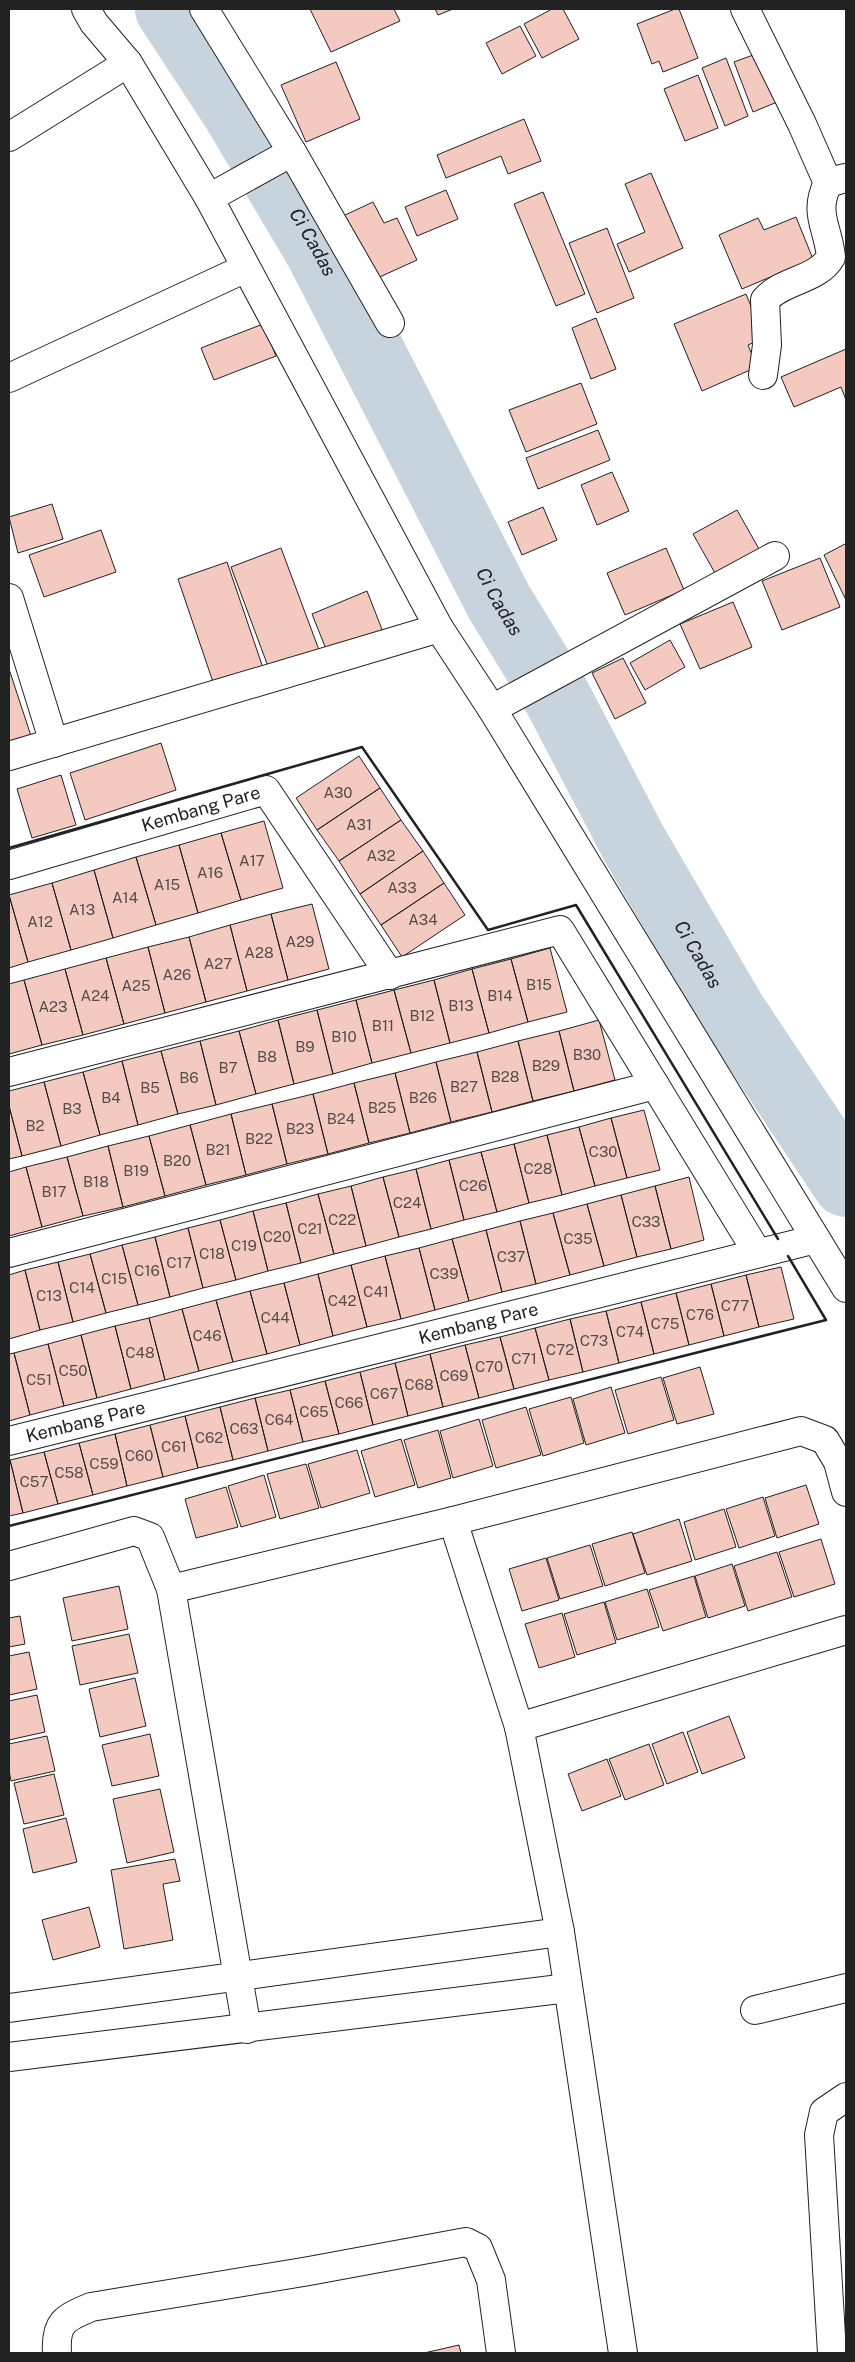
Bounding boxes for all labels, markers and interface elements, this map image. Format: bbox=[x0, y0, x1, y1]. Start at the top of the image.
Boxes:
water label: Ci Cadas bbox=[285, 204, 341, 280]
water label: Ci Cadas bbox=[472, 563, 528, 639]
street label: Kembang Pare bbox=[139, 781, 263, 836]
house number: A30 bbox=[323, 784, 353, 801]
house number: A31 bbox=[346, 816, 372, 833]
house number: A32 bbox=[367, 847, 396, 864]
house number: A17 bbox=[239, 852, 265, 869]
house number: A16 bbox=[197, 864, 223, 881]
house number: A15 bbox=[154, 876, 180, 893]
house number: A33 bbox=[387, 879, 417, 896]
house number: A14 bbox=[112, 889, 138, 906]
house number: A13 bbox=[69, 901, 95, 918]
house number: A34 bbox=[408, 911, 438, 928]
house number: A12 bbox=[27, 913, 53, 930]
water label: Ci Cadas bbox=[670, 916, 727, 992]
house number: A29 bbox=[286, 933, 314, 950]
house number: A28 bbox=[244, 944, 274, 961]
house number: A27 bbox=[204, 955, 232, 972]
house number: A26 bbox=[163, 966, 191, 983]
house number: B15 bbox=[526, 976, 552, 993]
house number: A25 bbox=[121, 977, 151, 994]
house number: A24 bbox=[80, 987, 110, 1004]
house number: B14 bbox=[487, 987, 513, 1004]
house number: B13 bbox=[448, 997, 474, 1014]
house number: A23 bbox=[38, 998, 68, 1015]
house number: B12 bbox=[409, 1007, 435, 1024]
house number: B11 bbox=[372, 1017, 394, 1034]
house number: B10 bbox=[331, 1028, 357, 1045]
house number: B9 bbox=[295, 1038, 315, 1055]
house number: B30 bbox=[573, 1046, 601, 1063]
house number: B8 bbox=[257, 1048, 277, 1065]
house number: B29 bbox=[532, 1057, 560, 1074]
house number: B7 bbox=[218, 1059, 238, 1076]
house number: B28 bbox=[491, 1068, 519, 1085]
house number: B6 bbox=[179, 1069, 199, 1086]
house number: B27 bbox=[450, 1078, 478, 1095]
house number: B5 bbox=[140, 1079, 160, 1096]
house number: B4 bbox=[101, 1089, 121, 1106]
house number: B26 bbox=[409, 1089, 437, 1106]
house number: B25 bbox=[368, 1099, 396, 1116]
house number: B3 bbox=[62, 1100, 82, 1117]
house number: B24 bbox=[327, 1110, 355, 1127]
house number: B2 bbox=[26, 1117, 45, 1134]
house number: B23 bbox=[286, 1120, 314, 1137]
house number: B22 bbox=[245, 1130, 273, 1147]
house number: B21 bbox=[205, 1141, 231, 1158]
house number: C30 bbox=[589, 1143, 617, 1160]
house number: B20 bbox=[163, 1152, 191, 1169]
house number: C28 bbox=[524, 1160, 552, 1177]
house number: B19 bbox=[123, 1162, 149, 1179]
house number: B18 bbox=[83, 1173, 109, 1190]
house number: C26 bbox=[459, 1177, 487, 1194]
house number: B17 bbox=[41, 1183, 67, 1200]
house number: C24 bbox=[393, 1194, 421, 1211]
house number: C22 bbox=[328, 1211, 356, 1228]
house number: C33 bbox=[631, 1213, 661, 1230]
house number: C21 bbox=[297, 1220, 323, 1237]
house number: C20 bbox=[263, 1228, 291, 1245]
house number: C35 bbox=[563, 1230, 593, 1247]
house number: C19 bbox=[231, 1237, 257, 1254]
house number: C18 bbox=[199, 1245, 225, 1262]
house number: C37 bbox=[497, 1248, 525, 1265]
house number: C17 bbox=[166, 1254, 192, 1271]
house number: C16 bbox=[134, 1262, 160, 1279]
house number: C39 bbox=[429, 1265, 459, 1282]
house number: C15 bbox=[101, 1270, 127, 1287]
house number: C14 bbox=[69, 1279, 95, 1296]
house number: C41 bbox=[363, 1283, 389, 1300]
house number: C13 bbox=[36, 1287, 62, 1304]
house number: C42 bbox=[328, 1292, 356, 1309]
house number: C77 bbox=[721, 1297, 749, 1314]
street label: Kembang Pare bbox=[416, 1298, 540, 1348]
house number: C76 bbox=[686, 1306, 714, 1323]
house number: C44 bbox=[260, 1309, 290, 1326]
house number: C75 bbox=[651, 1315, 679, 1332]
house number: C74 bbox=[616, 1323, 644, 1340]
house number: C46 bbox=[192, 1327, 222, 1344]
house number: C73 bbox=[580, 1332, 608, 1349]
house number: C72 bbox=[546, 1341, 574, 1358]
house number: C48 bbox=[125, 1344, 155, 1361]
house number: C71 bbox=[511, 1350, 537, 1367]
house number: C70 bbox=[475, 1358, 503, 1375]
house number: C50 bbox=[58, 1362, 88, 1379]
house number: C69 bbox=[440, 1367, 468, 1384]
house number: C51 bbox=[26, 1371, 52, 1388]
house number: C68 bbox=[404, 1376, 434, 1393]
house number: C67 bbox=[370, 1385, 398, 1402]
house number: C66 bbox=[335, 1394, 363, 1411]
street label: Kembang Pare bbox=[24, 1396, 147, 1446]
house number: C65 bbox=[299, 1403, 329, 1420]
house number: C64 bbox=[264, 1411, 294, 1428]
house number: C63 bbox=[229, 1420, 259, 1437]
house number: C62 bbox=[195, 1429, 223, 1446]
house number: C61 bbox=[161, 1438, 187, 1455]
house number: C60 bbox=[125, 1447, 153, 1464]
house number: C59 bbox=[89, 1455, 119, 1472]
house number: C58 bbox=[54, 1464, 84, 1481]
house number: C57 bbox=[20, 1473, 48, 1490]

